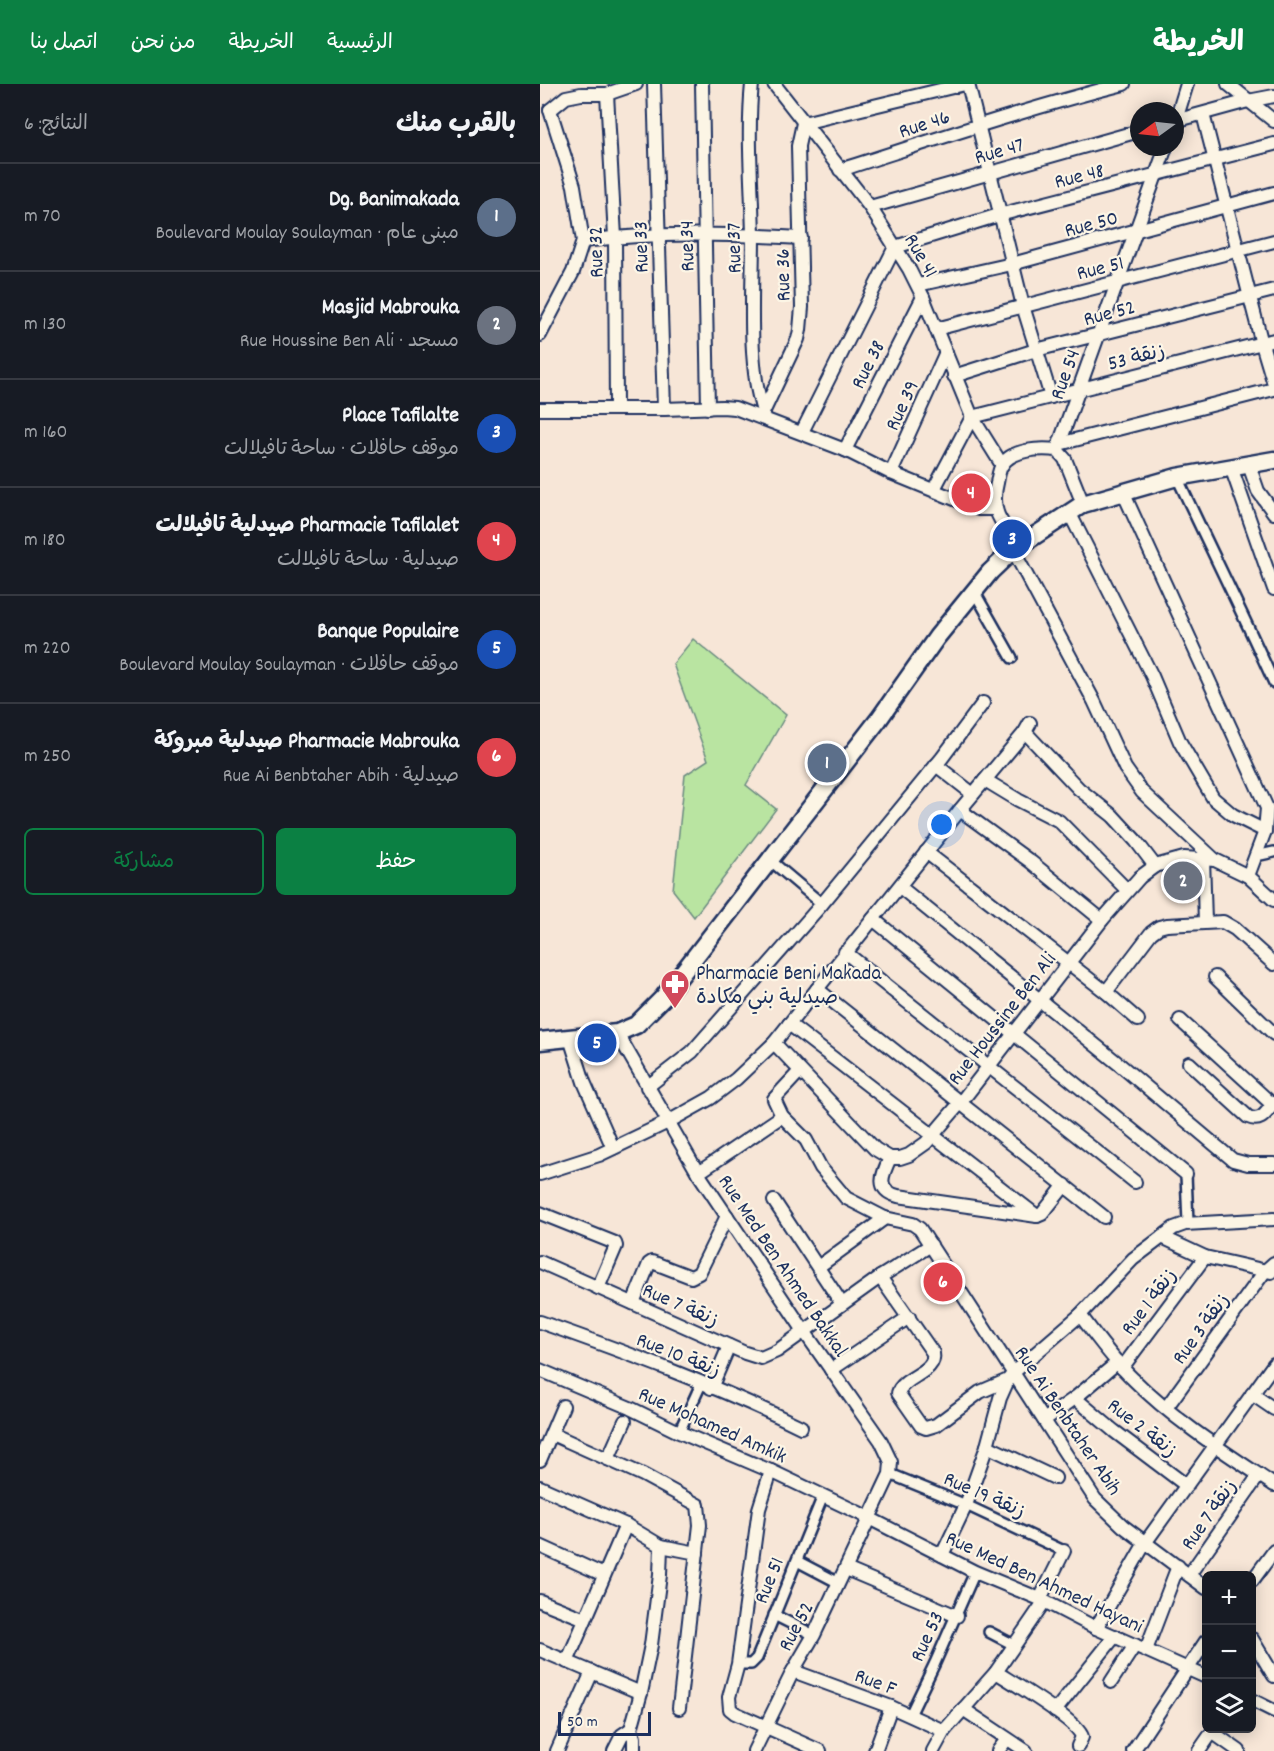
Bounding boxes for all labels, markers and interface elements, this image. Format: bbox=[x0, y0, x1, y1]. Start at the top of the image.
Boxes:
text: الخريطة bbox=[1153, 25, 1244, 65]
text: اتصل بنا bbox=[30, 29, 98, 59]
text: من نحن bbox=[131, 29, 195, 59]
text: الخريطة bbox=[228, 29, 294, 59]
text: الرئيسية bbox=[327, 29, 393, 59]
north arrow bbox=[1130, 102, 1184, 156]
street label: Rue 46 bbox=[895, 103, 954, 148]
text: بالقرب منك bbox=[396, 107, 516, 144]
text: النتائج: 6 bbox=[24, 111, 88, 139]
street label: Rue 47 bbox=[972, 132, 1028, 174]
street label: Rue 48 bbox=[1052, 157, 1108, 199]
text: Dg. Banimakada bbox=[329, 185, 459, 216]
text: 70 m bbox=[24, 203, 61, 231]
text: 1 bbox=[494, 203, 499, 231]
street label: Rue 50 bbox=[1062, 204, 1122, 247]
text: مبنى عام · Boulevard Moulay Soulayman bbox=[156, 220, 459, 248]
street label: Rue 34 bbox=[674, 220, 704, 272]
street label: Rue 33 bbox=[628, 221, 658, 273]
street label: Rue 37 bbox=[721, 222, 751, 274]
street label: Rue 32 bbox=[583, 226, 613, 278]
street label: Rue 41 bbox=[895, 229, 944, 284]
street label: Rue 36 bbox=[770, 248, 800, 302]
street label: Rue 51 bbox=[1074, 250, 1127, 290]
text: Masjid Mabrouka bbox=[322, 293, 459, 324]
street label: Rue 52 bbox=[1081, 294, 1139, 336]
text: 130 m bbox=[24, 311, 67, 339]
text: 2 bbox=[492, 311, 501, 339]
text: مسجد · Rue Houssine Ben Ali bbox=[240, 328, 459, 356]
street label: Rue 38 bbox=[845, 336, 895, 395]
street label: زنقة 53 bbox=[1105, 337, 1169, 381]
street label: Rue 54 bbox=[1044, 346, 1090, 404]
street label: Rue 39 bbox=[879, 376, 928, 436]
text: Place Tafilalte bbox=[342, 401, 459, 432]
text: 160 m bbox=[24, 419, 67, 447]
text: 3 bbox=[492, 419, 501, 447]
text: موقف حافلات · ساحة تافيلالت bbox=[224, 436, 459, 464]
pin: 4 bbox=[952, 470, 990, 516]
text: Pharmacie Tafilalet صيدلية تافيلالت bbox=[156, 511, 459, 542]
pin: 3 bbox=[992, 516, 1032, 562]
text: 180 m bbox=[24, 527, 66, 555]
text: 4 bbox=[492, 527, 501, 555]
text: صيدلية · ساحة تافيلالت bbox=[277, 547, 459, 575]
text: Banque Populaire bbox=[317, 617, 459, 648]
text: 220 m bbox=[24, 635, 71, 663]
text: 5 bbox=[492, 635, 501, 663]
text: موقف حافلات · Boulevard Moulay Soulayman bbox=[119, 652, 459, 680]
text: Pharmacie Mabrouka صيدلية مبروكة bbox=[154, 727, 459, 758]
pin: 1 bbox=[808, 740, 846, 786]
text: 250 m bbox=[24, 743, 71, 771]
text: 6 bbox=[492, 743, 501, 771]
text: صيدلية · Rue Ai Benbtaher Abih bbox=[223, 763, 459, 791]
your location bbox=[927, 810, 956, 839]
button: مشاركة bbox=[24, 828, 264, 895]
button: حفظ bbox=[276, 828, 516, 895]
pin: 2 bbox=[1164, 858, 1202, 904]
street label: Rue Houssine Ben Ali bbox=[942, 947, 1065, 1093]
place label: Pharmacie Beni Makada صيدلية بني مكادة bbox=[696, 960, 882, 1015]
pharmacy icon: Pharmacie Beni Makada صيدلية بني مكادة bbox=[659, 968, 691, 1010]
pin: 5 bbox=[578, 1020, 616, 1066]
street label: Rue Med Ben Ahmed Bakkal bbox=[709, 1169, 854, 1364]
pin: 6 bbox=[924, 1260, 962, 1304]
street label: Rue 1 زنقة bbox=[1115, 1263, 1186, 1343]
street label: Rue 7 زنقة bbox=[637, 1277, 723, 1337]
street label: Rue 3 زنقة bbox=[1166, 1288, 1239, 1372]
street label: Rue 10 زنقة bbox=[631, 1326, 725, 1387]
street label: Rue Ai Benbtaher Abih bbox=[1005, 1341, 1128, 1502]
street label: Rue Mohamed Amkik bbox=[633, 1381, 791, 1473]
street label: Rue 2 زنقة bbox=[1100, 1392, 1183, 1466]
street label: Rue 19 زنقة bbox=[938, 1465, 1030, 1528]
street label: Rue 7 زنقة bbox=[1175, 1474, 1246, 1557]
street label: Rue Med Ben Ahmed Hayani bbox=[940, 1525, 1148, 1643]
street label: Rue 51 bbox=[748, 1553, 794, 1609]
map controls bbox=[1202, 1571, 1256, 1733]
button: + bbox=[1202, 1571, 1256, 1625]
street label: Rue 52 bbox=[772, 1597, 823, 1658]
street label: Rue 53 bbox=[904, 1607, 953, 1667]
button: − bbox=[1202, 1625, 1256, 1679]
street label: Rue F bbox=[850, 1662, 901, 1706]
button: layers bbox=[1202, 1679, 1256, 1733]
scale bar bbox=[558, 1709, 651, 1736]
text: 50 m bbox=[567, 1711, 598, 1734]

